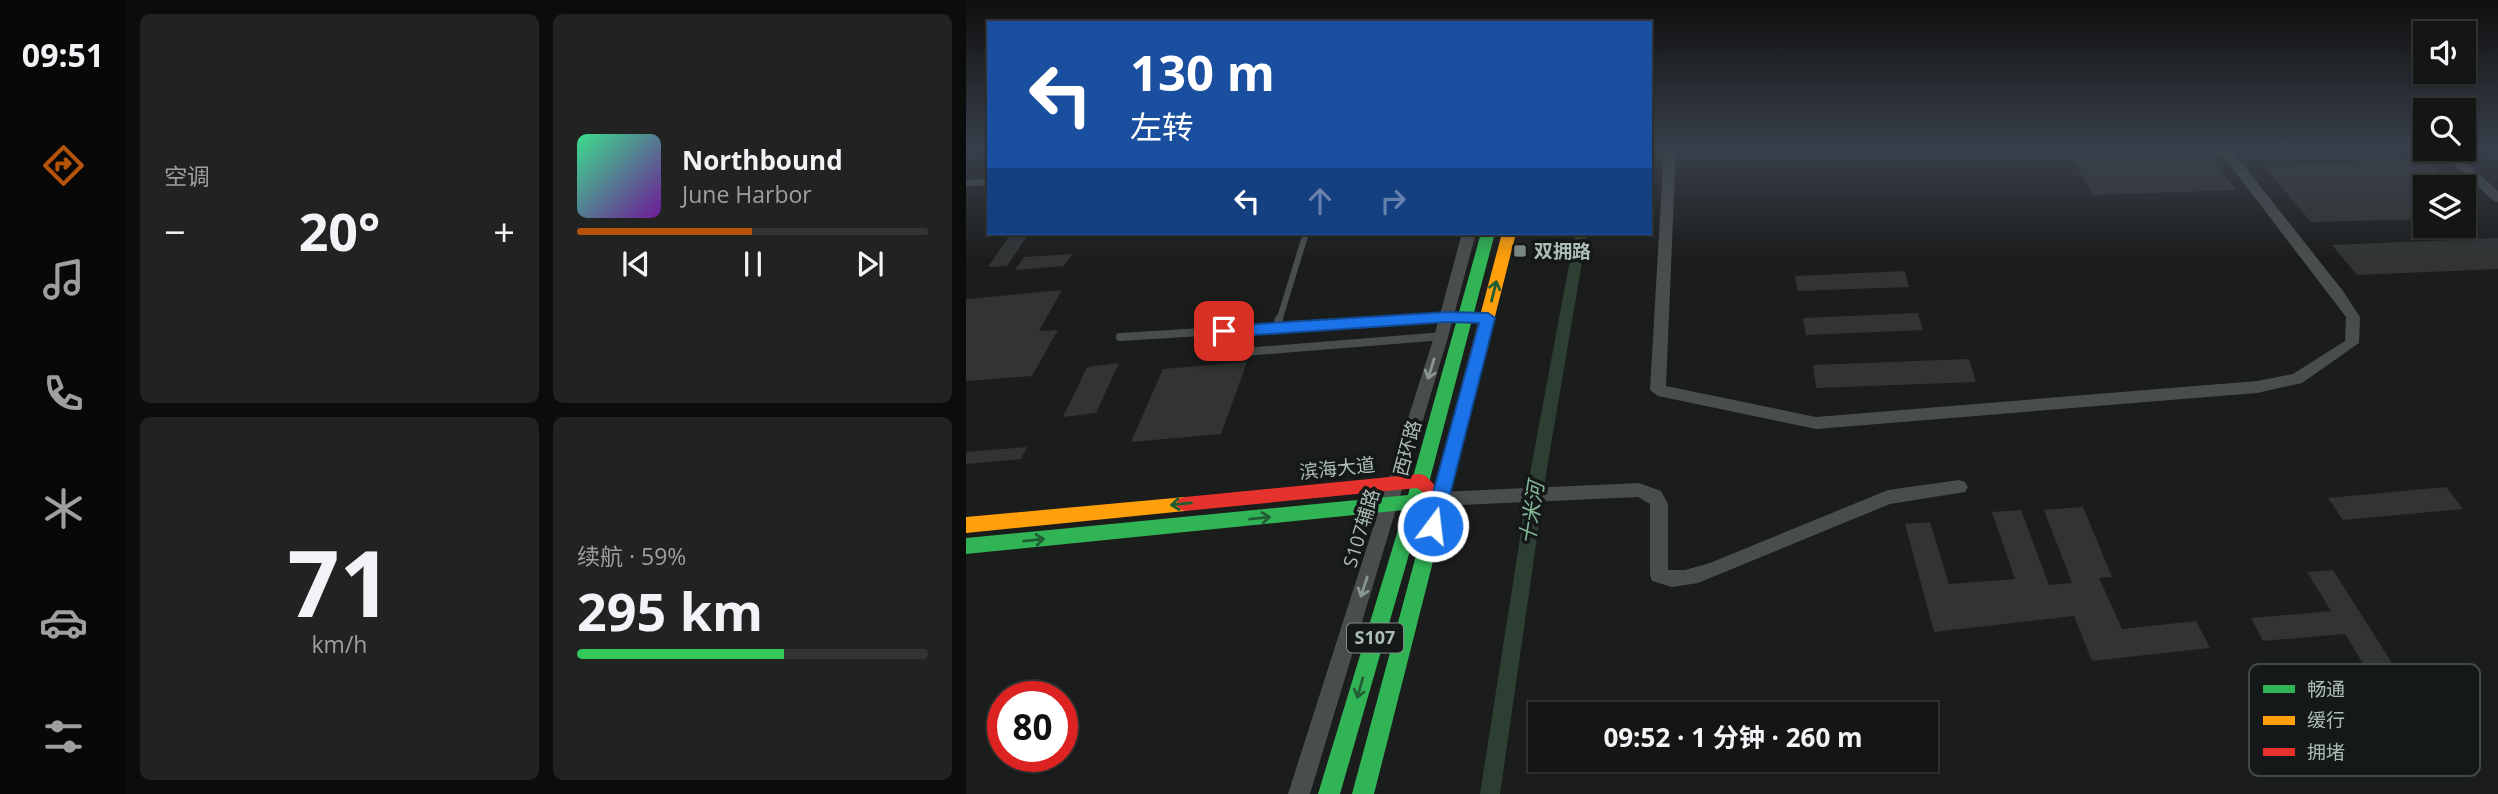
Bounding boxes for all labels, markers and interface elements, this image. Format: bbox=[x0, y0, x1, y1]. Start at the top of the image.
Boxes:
map controls bbox=[2413, 21, 2476, 238]
button: sound bbox=[2413, 21, 2476, 84]
text: 09:51 bbox=[22, 33, 104, 76]
text: 130 m bbox=[1130, 39, 1275, 105]
icon: left bbox=[1015, 49, 1106, 140]
button: search bbox=[2413, 98, 2476, 161]
text: 左转 bbox=[1130, 105, 1194, 148]
icon: directions bbox=[39, 141, 88, 190]
text: Northbound bbox=[682, 142, 843, 178]
text: 空调 bbox=[164, 160, 210, 192]
button: layers bbox=[2413, 175, 2476, 238]
text: June Harbor bbox=[682, 178, 812, 210]
icon: left bbox=[1228, 182, 1266, 220]
icon: ahead bbox=[1301, 182, 1339, 220]
icon: right bbox=[1374, 182, 1412, 220]
text: 20° bbox=[299, 195, 380, 266]
text: − bbox=[164, 205, 186, 257]
text: + bbox=[493, 205, 515, 257]
place label: 双拥路 bbox=[1534, 238, 1591, 264]
marker: 双拥路 bbox=[1512, 243, 1528, 259]
icon: previous bbox=[617, 245, 655, 283]
icon: pause bbox=[734, 245, 772, 283]
icon: next bbox=[851, 245, 889, 283]
icon: music bbox=[39, 255, 88, 304]
one-way arrow bbox=[1488, 280, 1501, 303]
pin bbox=[1194, 301, 1254, 361]
icon: arrive bbox=[1205, 312, 1243, 350]
one-way arrow bbox=[1424, 358, 1437, 380]
icon: phone bbox=[39, 369, 88, 418]
street label: 西环路 bbox=[1387, 417, 1427, 479]
street label: 滨海大道 bbox=[1298, 451, 1376, 485]
water label: 十米河 bbox=[1512, 476, 1550, 546]
icon: climate bbox=[39, 484, 88, 533]
street label: S107辅路 bbox=[1337, 485, 1385, 571]
position arrow bbox=[1396, 489, 1470, 563]
one-way arrow bbox=[1171, 498, 1193, 511]
one-way arrow bbox=[1249, 511, 1271, 524]
text: 71 bbox=[287, 520, 392, 644]
one-way arrow bbox=[1022, 533, 1045, 546]
text: 续航 · 59% bbox=[577, 540, 686, 572]
text: 295 km bbox=[577, 575, 763, 646]
one-way arrow bbox=[1357, 576, 1370, 598]
icon: car bbox=[39, 598, 88, 647]
road number: S107 bbox=[1347, 624, 1403, 652]
text: km/h bbox=[312, 628, 367, 660]
legend bbox=[2249, 664, 2480, 776]
one-way arrow bbox=[1353, 676, 1366, 698]
text: 畅通 bbox=[2307, 676, 2345, 702]
speed limit sign: 80 bbox=[987, 681, 1078, 772]
text: 缓行 bbox=[2307, 707, 2345, 733]
icon: filters bbox=[39, 712, 88, 761]
text: 09:52 · 1 分钟 · 260 m bbox=[1603, 719, 1863, 755]
text: 拥堵 bbox=[2307, 739, 2345, 765]

